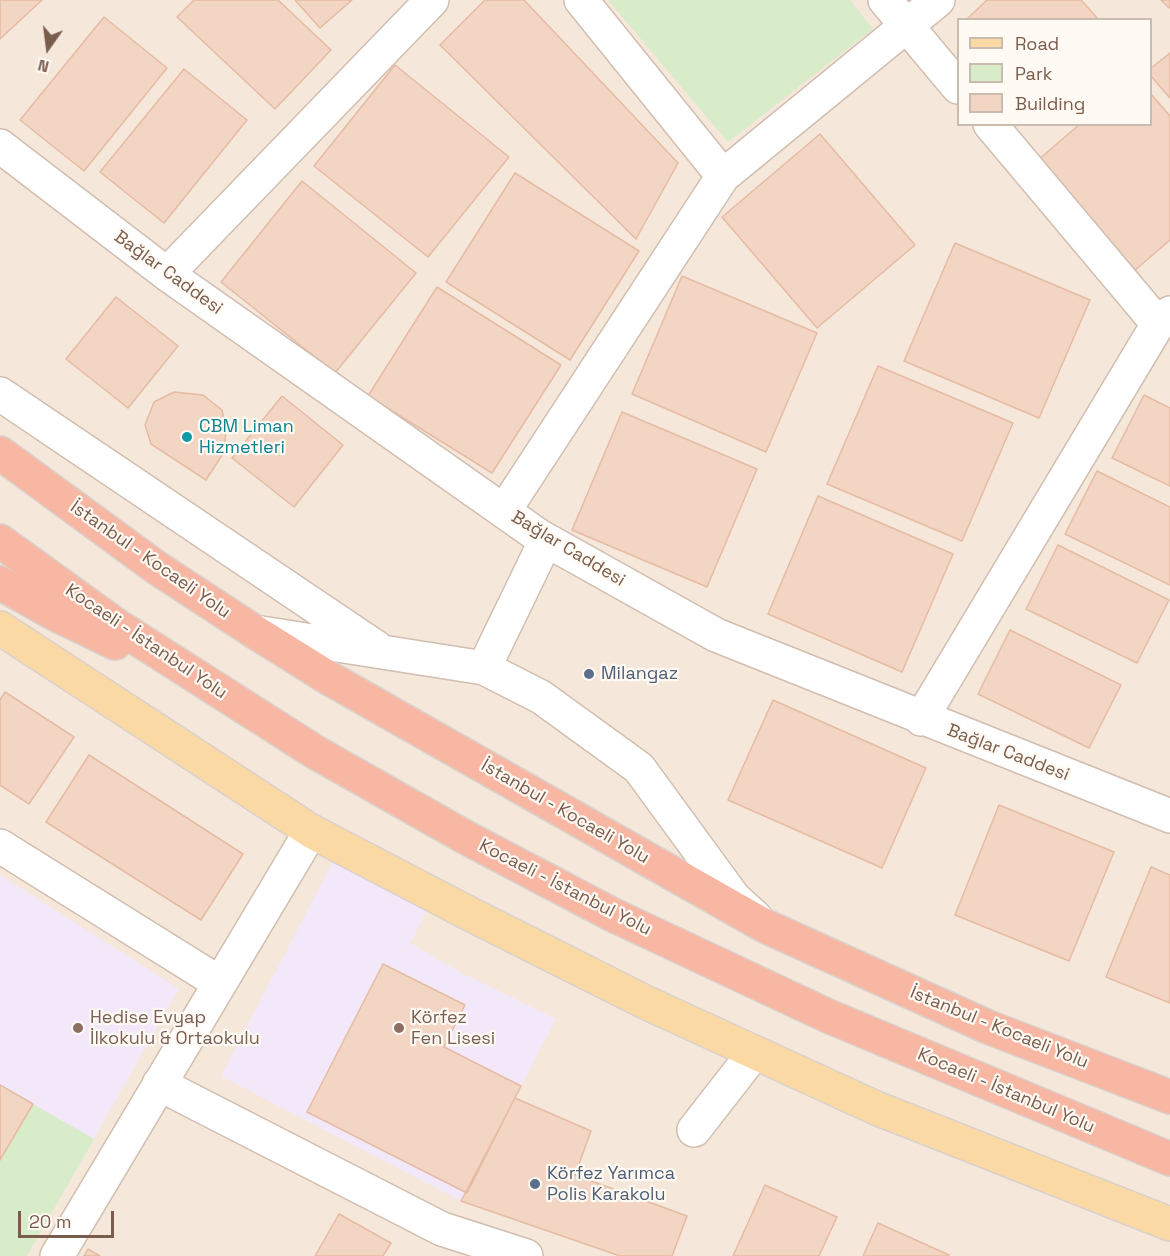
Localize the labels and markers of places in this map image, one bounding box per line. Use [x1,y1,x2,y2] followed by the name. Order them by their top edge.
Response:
[199,416,294,458] place label: CBM Liman Hizmetleri
[180,430,194,444] marker: CBM Liman Hizmetleri
[601,663,678,685] place label: Milangaz
[582,667,596,681] marker: Milangaz
[90,1007,260,1050] place label: Hedise Evyap İlkokulu & Ortaokulu
[411,1007,495,1050] place label: Körfez Fen Lisesi
[71,1021,85,1035] marker: Hedise Evyap İlkokulu & Ortaokulu
[392,1021,406,1035] marker: Körfez Fen Lisesi
[547,1163,675,1206] place label: Körfez Yarımca Polis Karakolu
[528,1177,542,1191] marker: Körfez Yarımca Polis Karakolu

